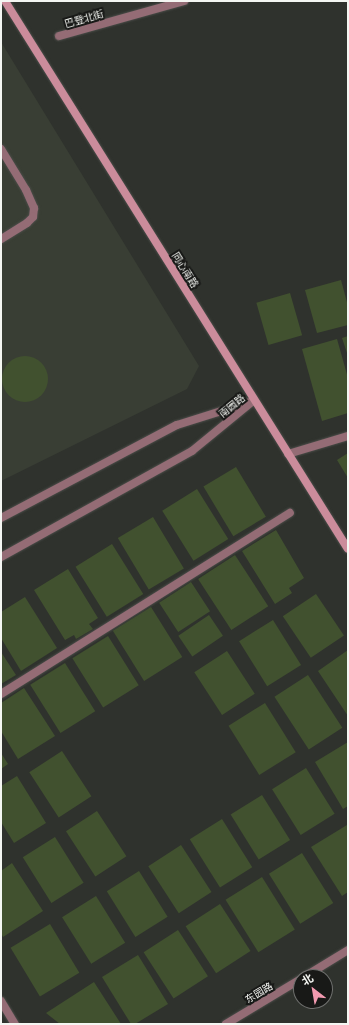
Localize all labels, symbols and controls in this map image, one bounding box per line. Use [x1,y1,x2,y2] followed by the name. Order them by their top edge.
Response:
[63,8,105,30] street label: 巴登北街
[169,250,201,290] street label: 同心南路
[217,392,247,420] street label: 南园路
[293,969,333,1009] north arrow
[300,972,315,988] text: 北
[243,980,275,1006] street label: 东园路

